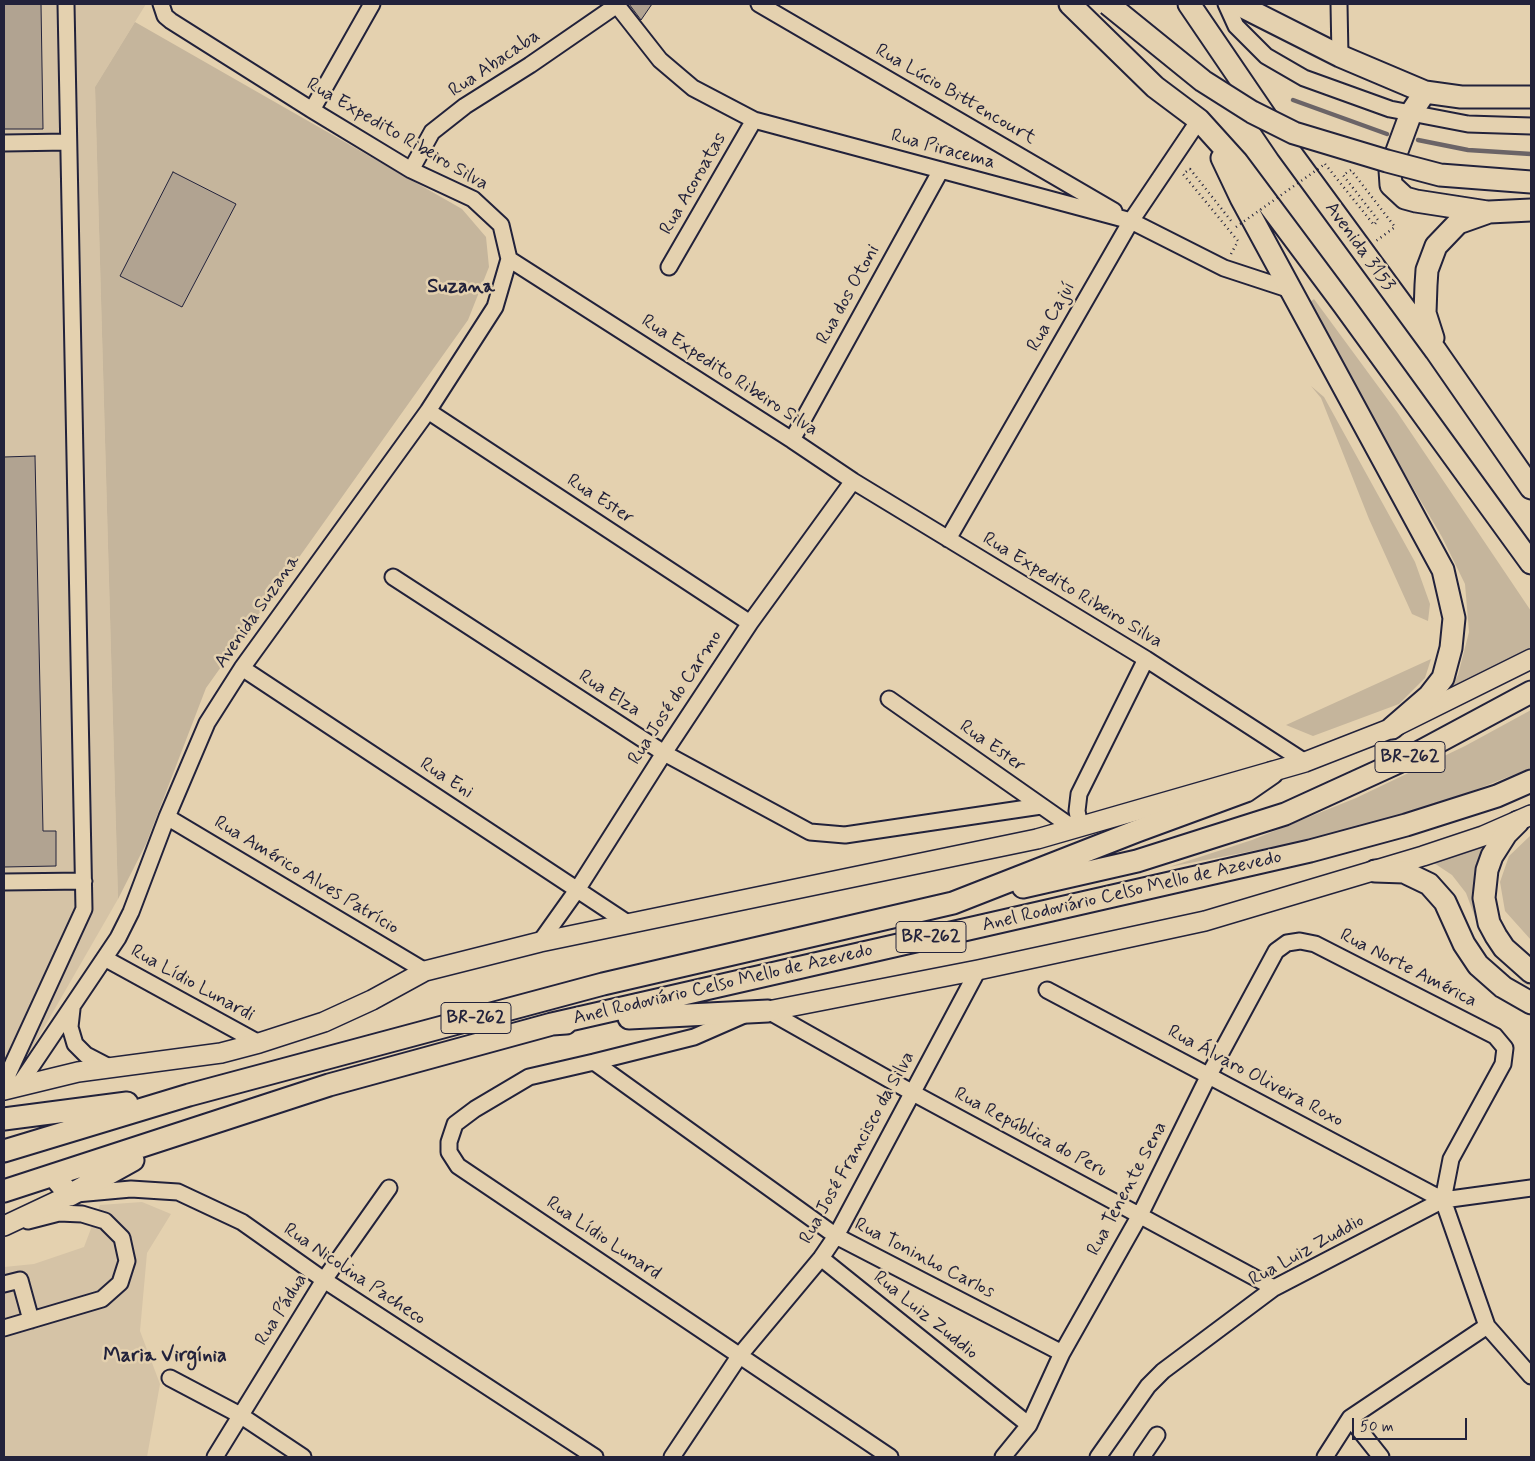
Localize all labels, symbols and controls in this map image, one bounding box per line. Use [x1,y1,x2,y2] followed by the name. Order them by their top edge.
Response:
[445,25,545,103] street label: Rua Abacaba
[871,40,1039,150] street label: Rua Lúcio Bittencourt
[302,74,492,196] street label: Rua Expedito Ribeiro Silva
[888,125,998,175] street label: Rua Piracema
[656,129,732,239] street label: Rua Acoroatas
[1319,198,1399,296] street label: Avenida 3153
[812,241,886,349] street label: Rua dos Otoni
[427,276,495,300] district label: Suzana
[1023,278,1081,356] street label: Rua Cajuí
[636,310,822,442] street label: Rua Expedito Ribeiro Silva
[562,470,638,530] street label: Rua Ester
[978,528,1166,654] street label: Rua Expedito Ribeiro Silva
[210,551,306,673] street label: Avenida Suzana
[624,626,728,770] street label: Rua José do Carmo
[574,666,644,722] street label: Rua Elza
[954,716,1030,778] street label: Rua Ester
[1375,742,1445,772] road number: BR-262
[415,753,477,805] street label: Rua Eni
[209,812,403,940] street label: Rua Américo Alves Patrício
[980,846,1284,938] street label: Anel Rodoviário Celso Mello de Azevedo
[896,922,966,952] road number: BR-262
[1336,925,1480,1013] street label: Rua Norte América
[571,939,875,1031] street label: Anel Rodoviário Celso Mello de Azevedo
[126,941,258,1027] street label: Rua Lídio Lunardi
[441,1002,511,1034] road number: BR-262
[1163,1021,1347,1133] street label: Rua Álvaro Oliveira Roxo
[796,1048,920,1248] street label: Rua José Francisco da Silva
[950,1083,1110,1183] street label: Rua República do Peru
[1083,1118,1173,1260] street label: Rua Tenente Sena
[541,1192,665,1286] street label: Rua Lídio Lunard
[1245,1210,1369,1292] street label: Rua Luiz Zuddio
[850,1214,998,1304] street label: Rua Toninho Carlos
[279,1219,429,1331] street label: Rua Nicolina Pacheco
[868,1267,982,1365] street label: Rua Luiz Zuddio
[251,1270,313,1350] street label: Rua Pádua
[103,1345,227,1369] district label: Maria Virgínia
[1355,1408,1470,1440] scale bar
[1360,1417,1394,1437] text: 50 m

